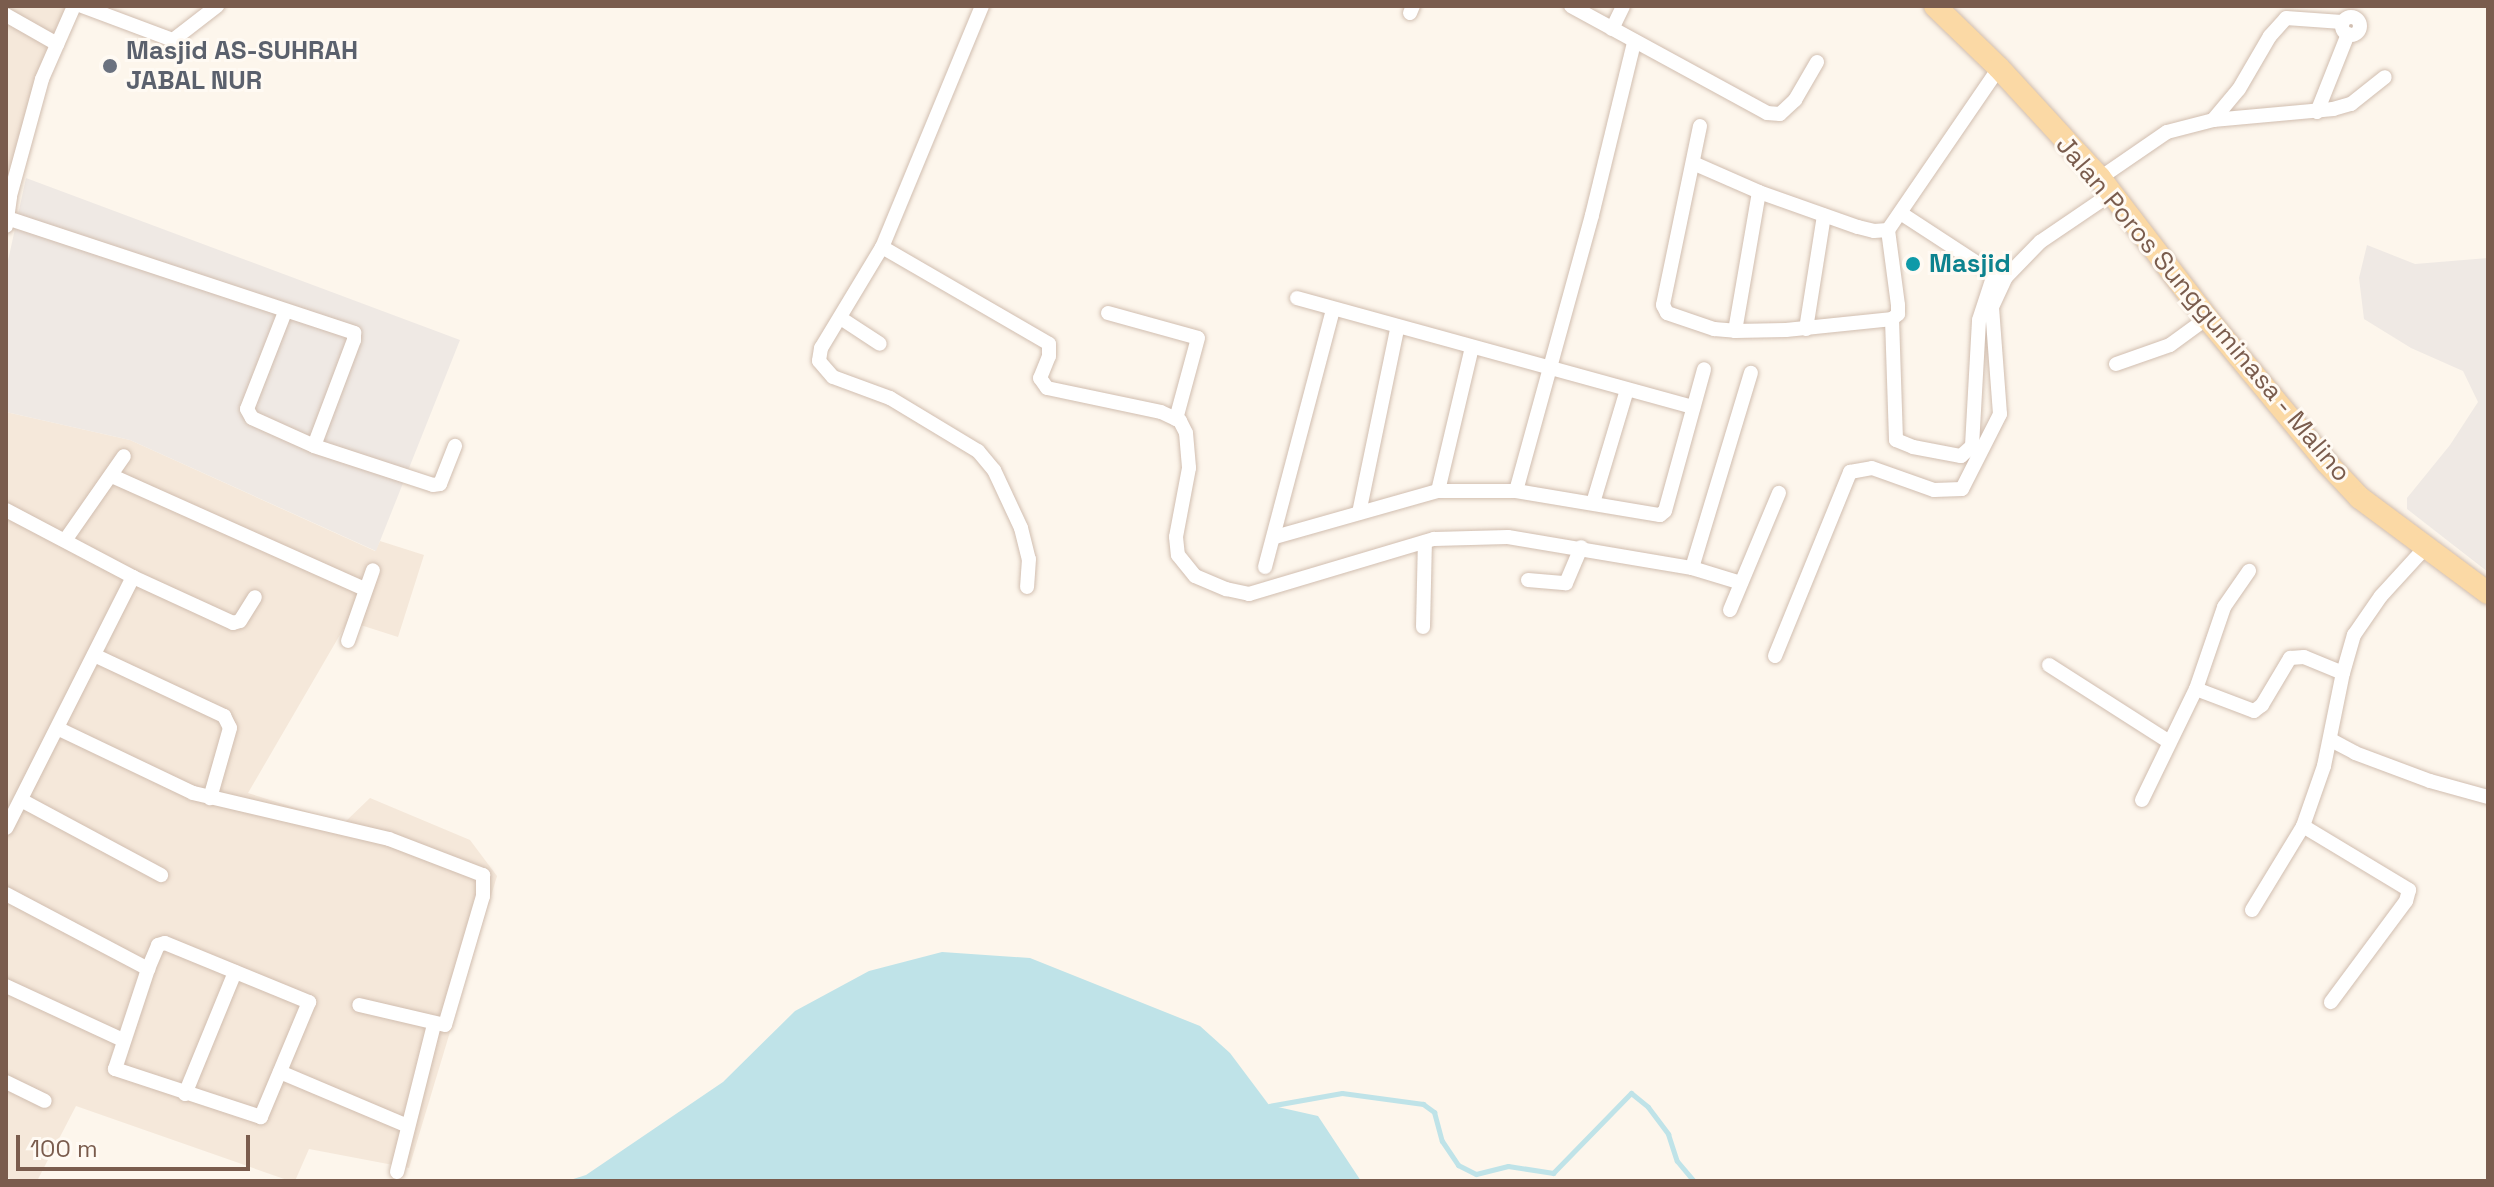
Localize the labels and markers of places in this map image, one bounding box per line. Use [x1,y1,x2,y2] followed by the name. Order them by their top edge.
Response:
[126,35,358,96] place label: Masjid AS-SUHRAH JABAL NUR
[101,57,119,75] marker: Masjid AS-SUHRAH JABAL NUR
[1929,248,2011,280] place label: Masjid
[1904,255,1922,273] marker: Masjid

